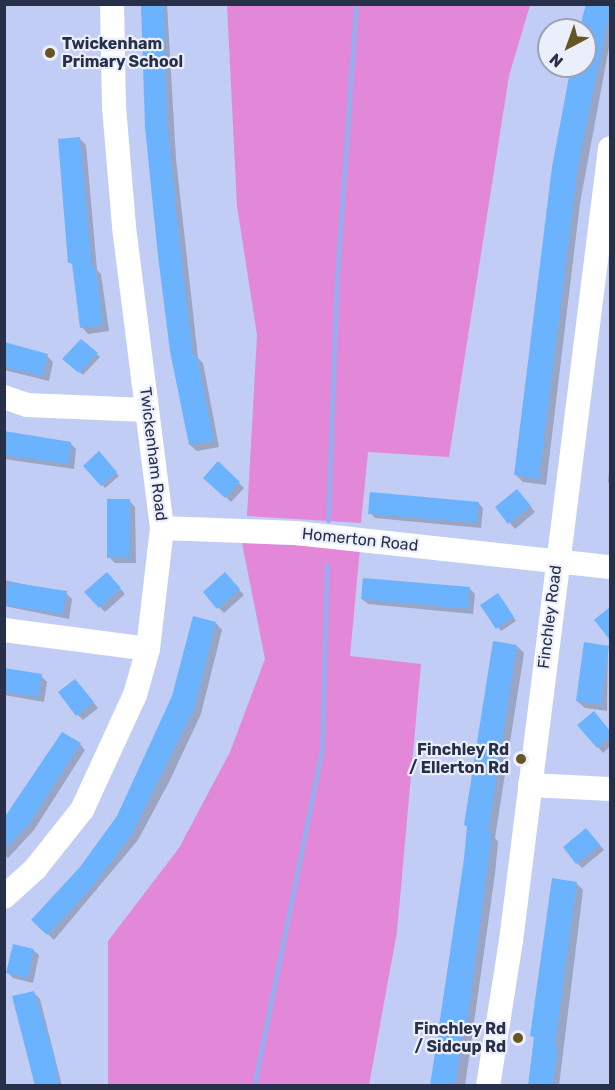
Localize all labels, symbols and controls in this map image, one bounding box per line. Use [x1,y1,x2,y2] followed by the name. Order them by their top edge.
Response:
[537,18,597,78] north arrow
[62,34,184,72] place label: Twickenham Primary School
[43,46,57,60] marker: Twickenham Primary School
[546,50,567,71] text: N
[135,386,171,522] street label: Twickenham Road
[301,524,419,556] street label: Homerton Road
[534,564,566,670] street label: Finchley Road
[409,740,509,778] place label: Finchley Rd / Ellerton Rd
[514,752,528,766] marker: Finchley Rd / Ellerton Rd
[414,1019,506,1057] place label: Finchley Rd / Sidcup Rd
[511,1031,525,1045] marker: Finchley Rd / Sidcup Rd

